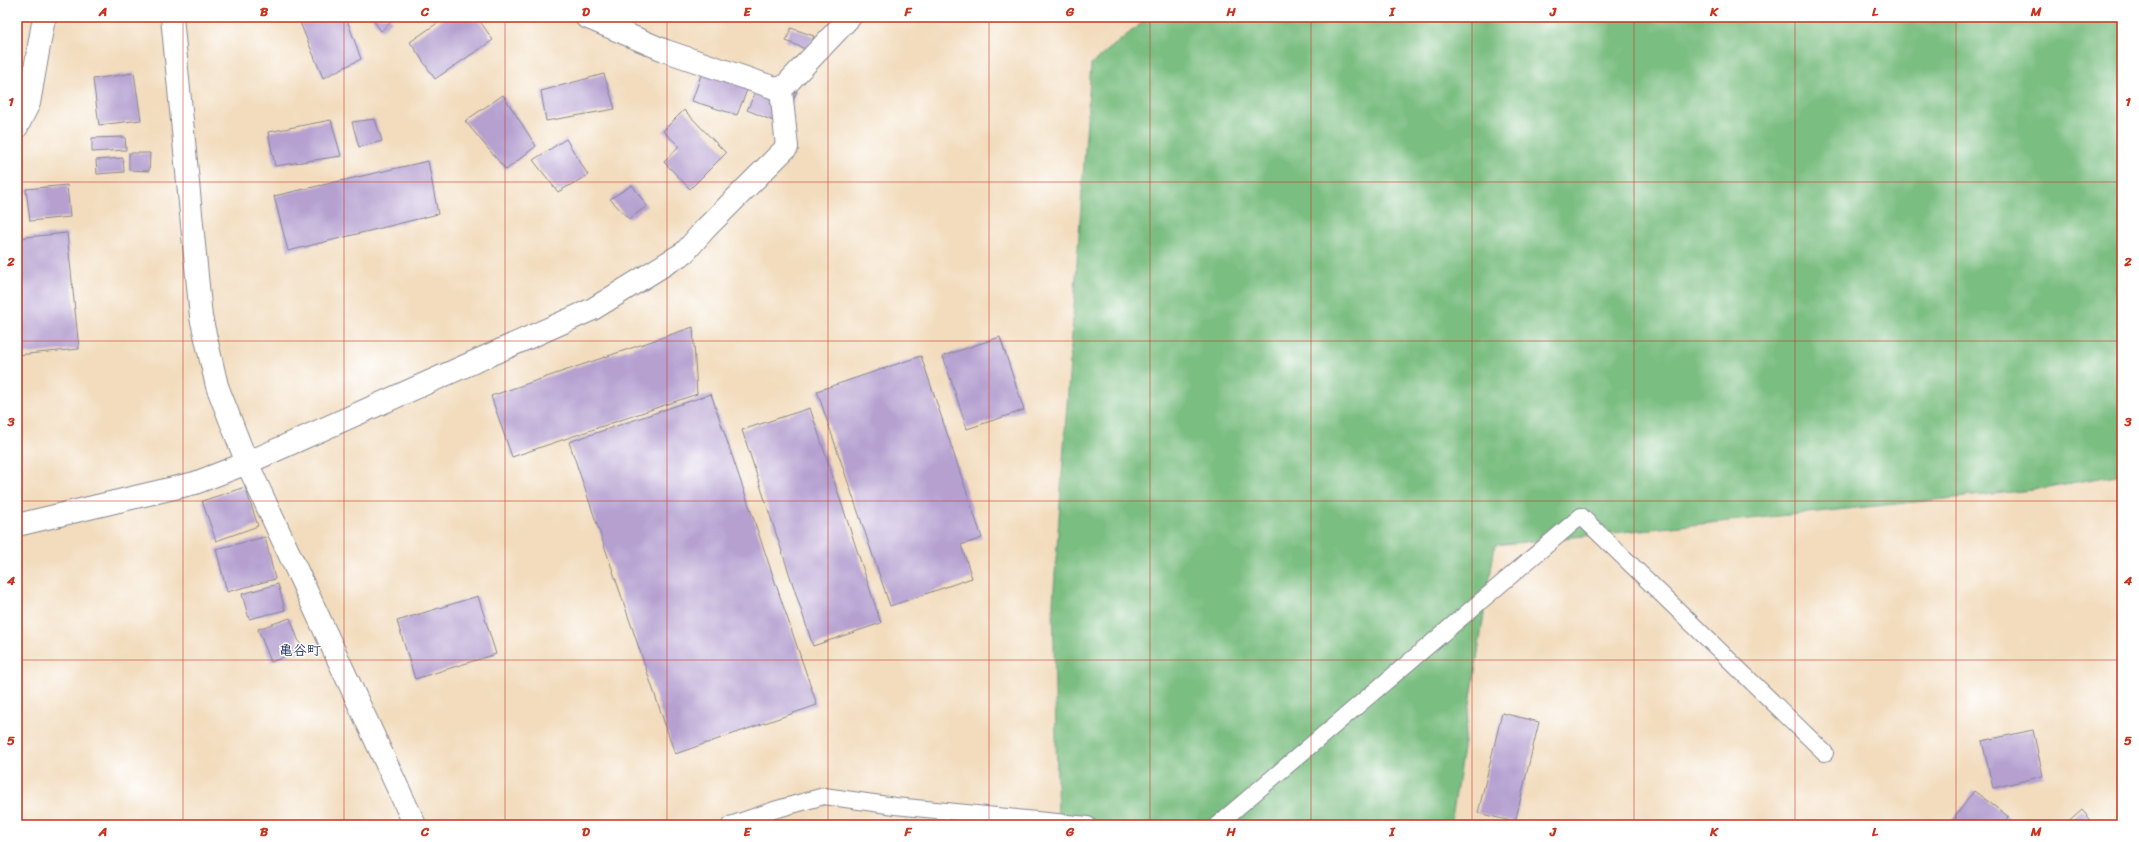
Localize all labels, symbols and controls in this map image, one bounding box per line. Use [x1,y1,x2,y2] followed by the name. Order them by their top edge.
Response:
[98,0,107,23] text: A
[260,0,269,23] text: B
[420,0,430,23] text: C
[582,0,590,23] text: D
[743,0,752,23] text: E
[903,0,912,23] text: F
[1065,0,1075,23] text: G
[1225,0,1236,23] text: H
[1388,0,1396,23] text: I
[1549,0,1557,23] text: J
[1709,0,1719,23] text: K
[1872,0,1879,23] text: L
[2030,0,2042,23] text: M
[8,90,14,113] text: 1
[2125,90,2131,113] text: 1
[6,250,15,273] text: 2
[2123,250,2132,273] text: 2
[6,410,15,433] text: 3
[2123,410,2132,433] text: 3
[6,569,16,592] text: 4
[2123,569,2133,592] text: 4
[279,638,321,663] district label: 亀谷町
[7,729,15,752] text: 5
[2124,729,2132,752] text: 5
[98,820,107,842] text: A
[260,820,269,842] text: B
[420,820,430,842] text: C
[582,820,590,842] text: D
[743,820,752,842] text: E
[903,820,912,842] text: F
[1065,820,1075,842] text: G
[1225,820,1236,842] text: H
[1388,820,1396,842] text: I
[1549,820,1557,842] text: J
[1709,820,1719,842] text: K
[1872,820,1879,842] text: L
[2030,820,2042,842] text: M

